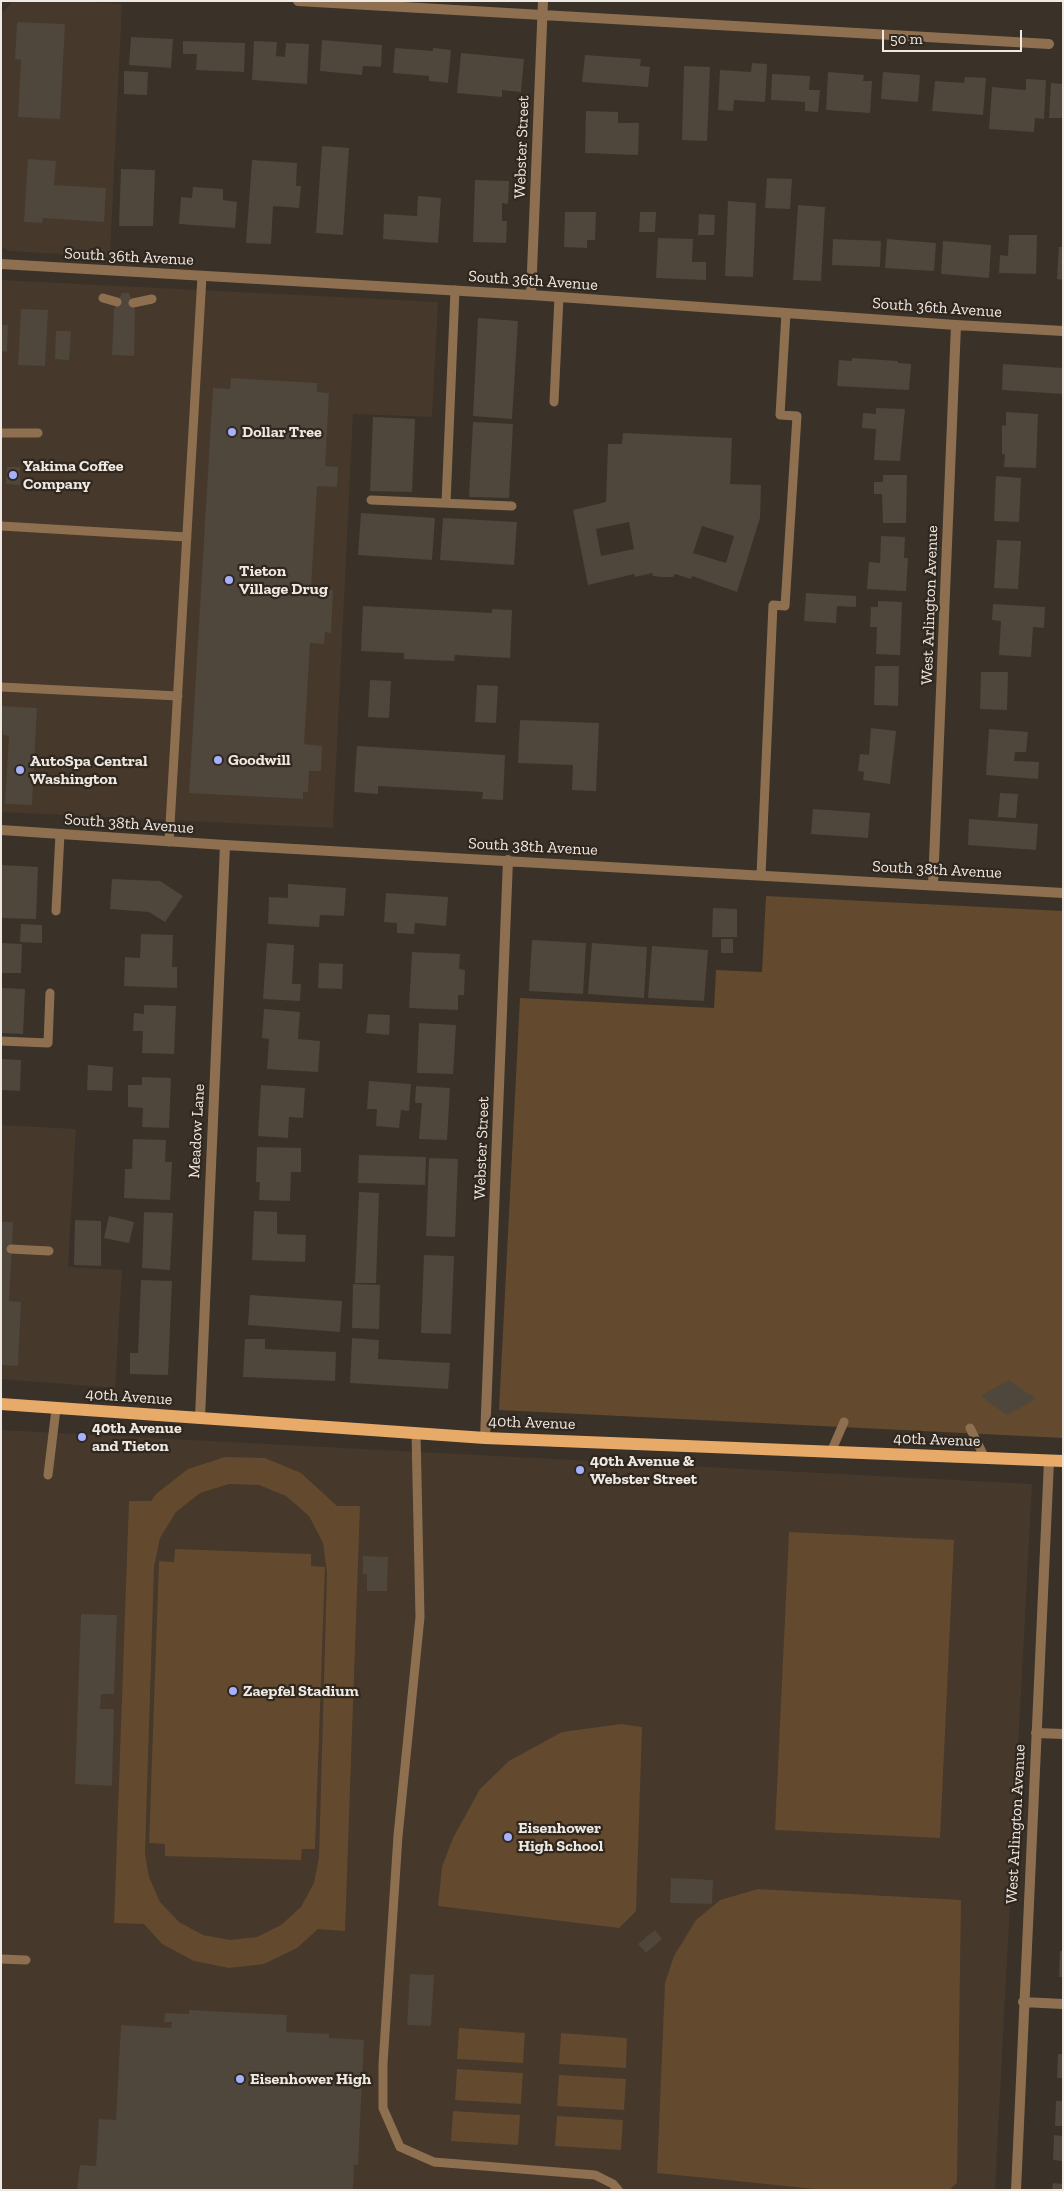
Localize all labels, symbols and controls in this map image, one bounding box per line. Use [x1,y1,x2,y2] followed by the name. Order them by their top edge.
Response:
[884,20,1024,52] scale bar
[890,30,923,48] text: 50 m
[511,95,533,199] street label: Webster Street
[64,244,194,270] street label: South 36th Avenue
[468,267,598,295] street label: South 36th Avenue
[872,294,1002,322] street label: South 36th Avenue
[242,422,322,442] place label: Dollar Tree
[226,426,238,438] marker: Dollar Tree
[23,456,123,494] place label: Yakima Coffee Company
[7,469,19,481] marker: Yakima Coffee Company
[918,525,942,685] street label: West Arlington Avenue
[239,561,328,599] place label: Tieton Village Drug
[223,574,235,586] marker: Tieton Village Drug
[228,750,291,770] place label: Goodwill
[30,751,147,789] place label: AutoSpa Central Washington
[212,754,224,766] marker: Goodwill
[14,764,26,776] marker: AutoSpa Central Washington
[64,810,194,838] street label: South 38th Avenue
[468,834,598,860] street label: South 38th Avenue
[872,857,1002,883] street label: South 38th Avenue
[185,1083,209,1179] street label: Meadow Lane
[471,1096,493,1200] street label: Webster Street
[85,1384,173,1410] street label: 40th Avenue
[488,1412,576,1434] street label: 40th Avenue
[92,1418,182,1456] place label: 40th Avenue and Tieton
[893,1429,981,1451] street label: 40th Avenue
[76,1431,88,1443] marker: 40th Avenue and Tieton
[590,1451,697,1489] place label: 40th Avenue & Webster Street
[574,1464,586,1476] marker: 40th Avenue & Webster Street
[243,1681,359,1701] place label: Zaepfel Stadium
[227,1685,239,1697] marker: Zaepfel Stadium
[1002,1744,1030,1904] street label: West Arlington Avenue
[518,1818,603,1856] place label: Eisenhower High School
[502,1831,514,1843] marker: Eisenhower High School
[250,2069,371,2089] place label: Eisenhower High
[234,2073,246,2085] marker: Eisenhower High

